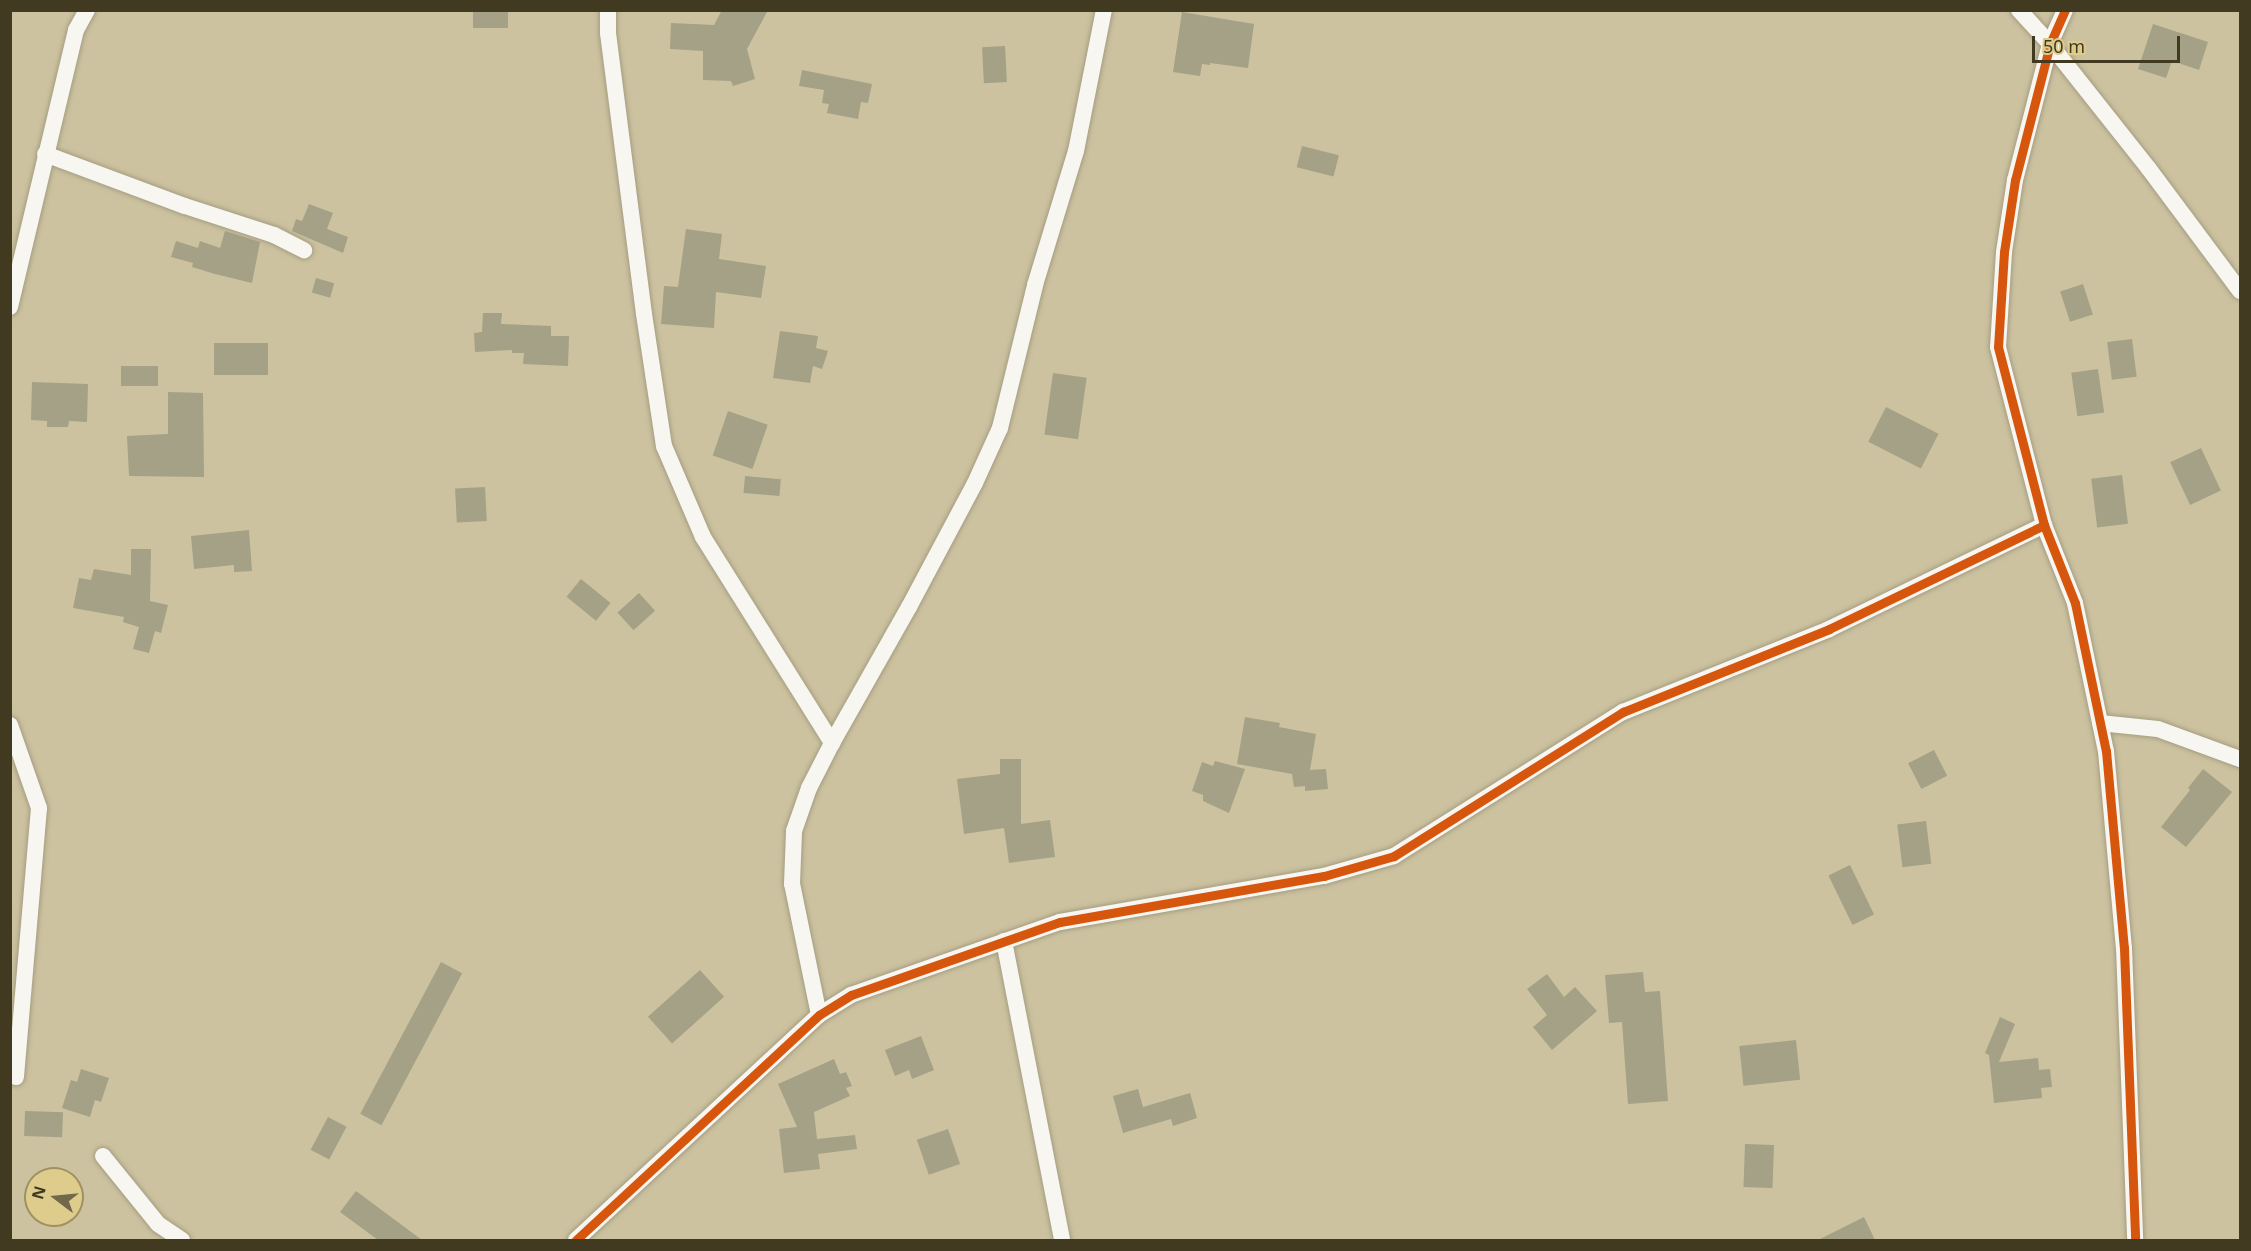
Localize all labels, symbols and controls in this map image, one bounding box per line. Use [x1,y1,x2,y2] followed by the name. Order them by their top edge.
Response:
[2035,24,2184,62] scale bar
[2043,34,2085,58] text: 50 m
[24,1167,84,1227] north arrow
[26,1183,51,1202] text: N

